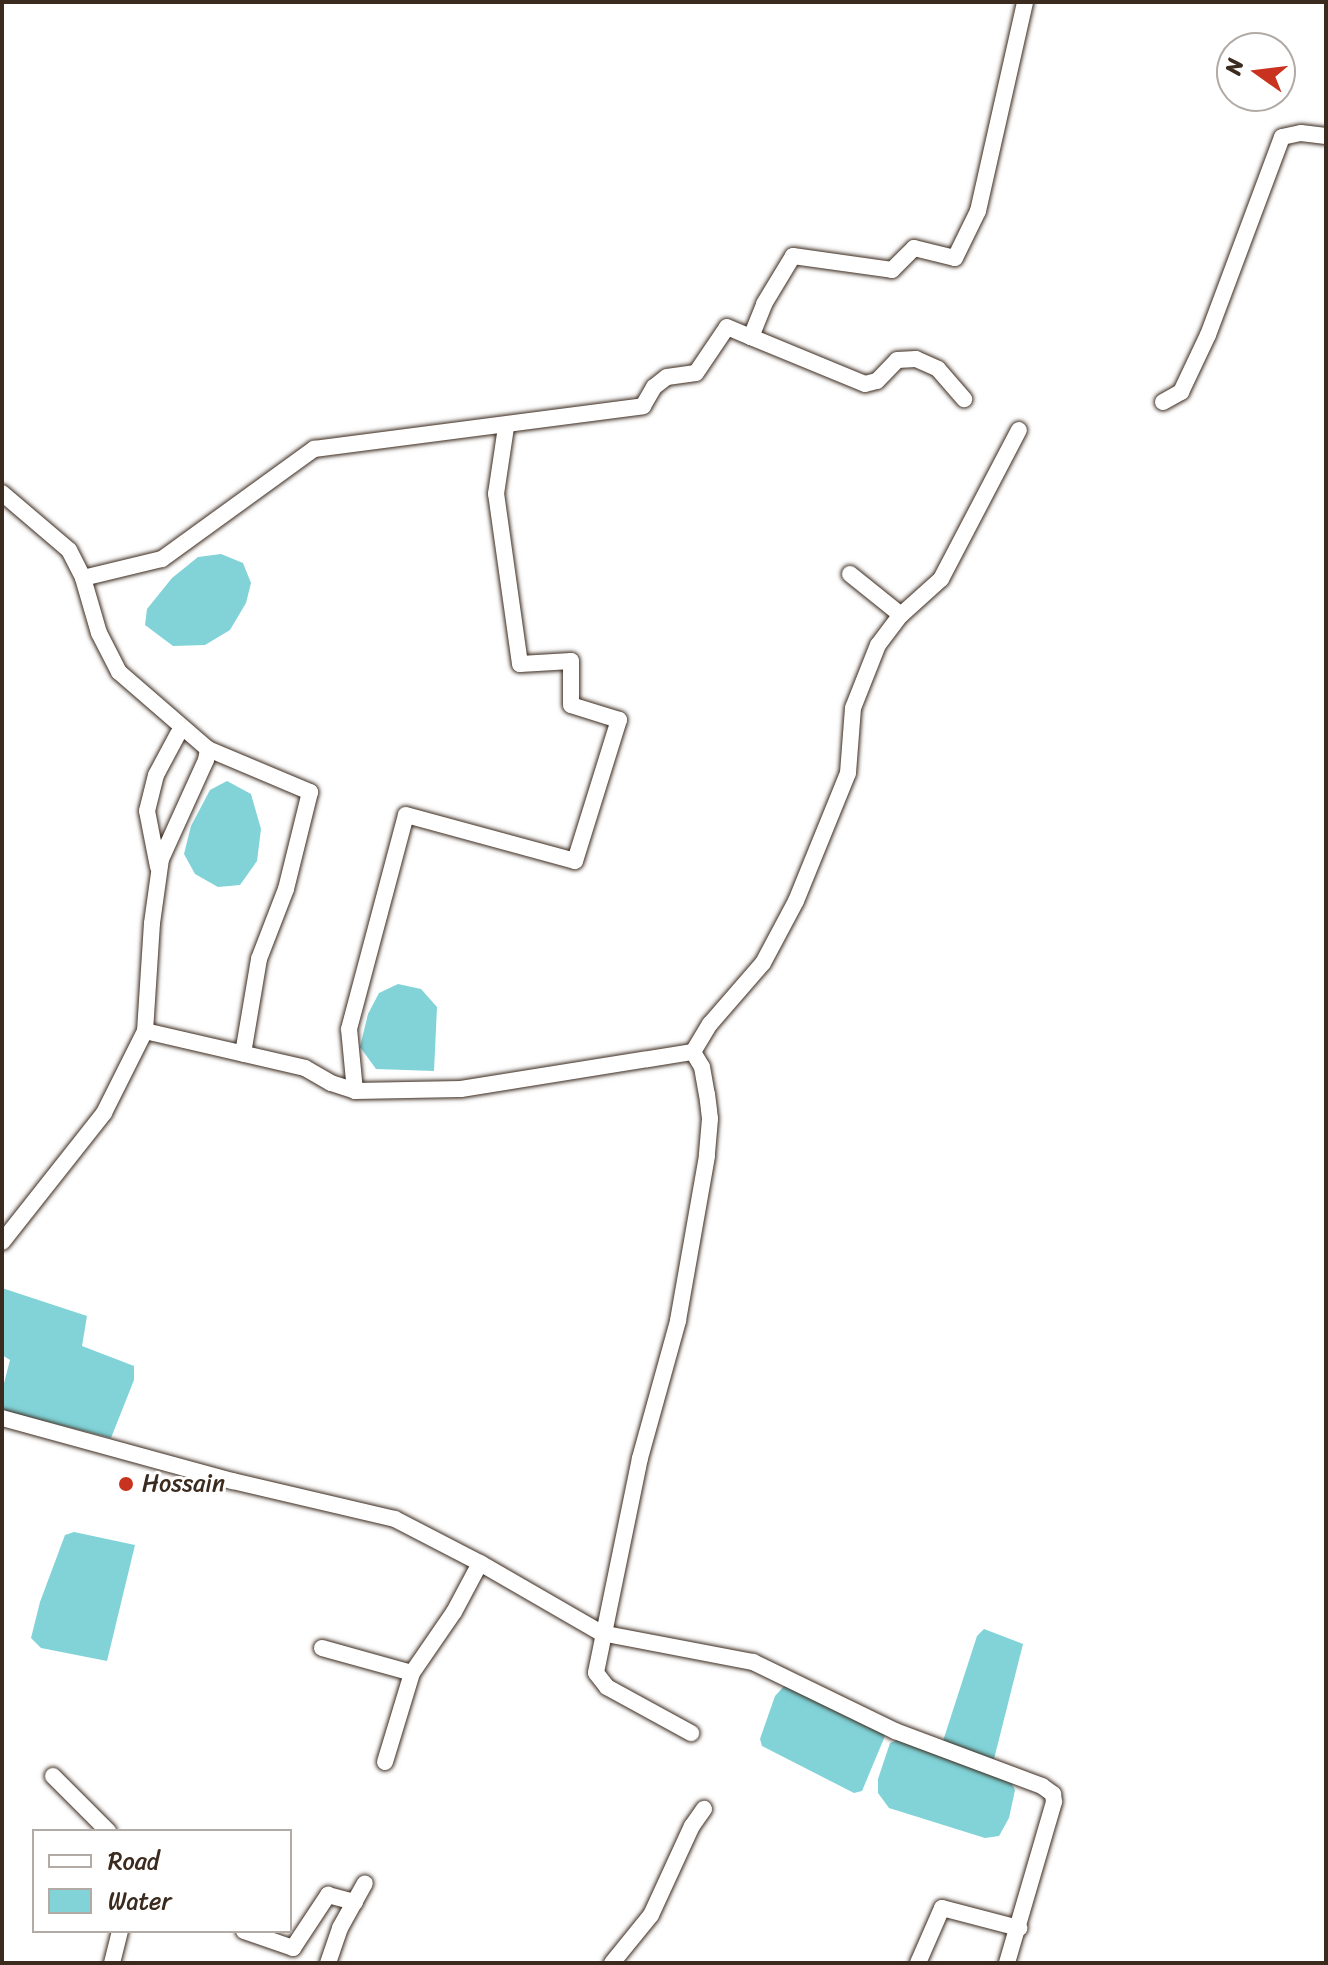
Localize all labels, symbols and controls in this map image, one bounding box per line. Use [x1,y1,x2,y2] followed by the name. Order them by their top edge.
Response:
[1216,32,1296,112] north arrow
[1213,54,1255,79] text: N
[142,1470,225,1498] place label: Hossain
[117,1475,135,1493] marker: Hossain
[32,1829,292,1933] legend
[108,1840,159,1882] text: Road
[108,1880,171,1922] text: Water

